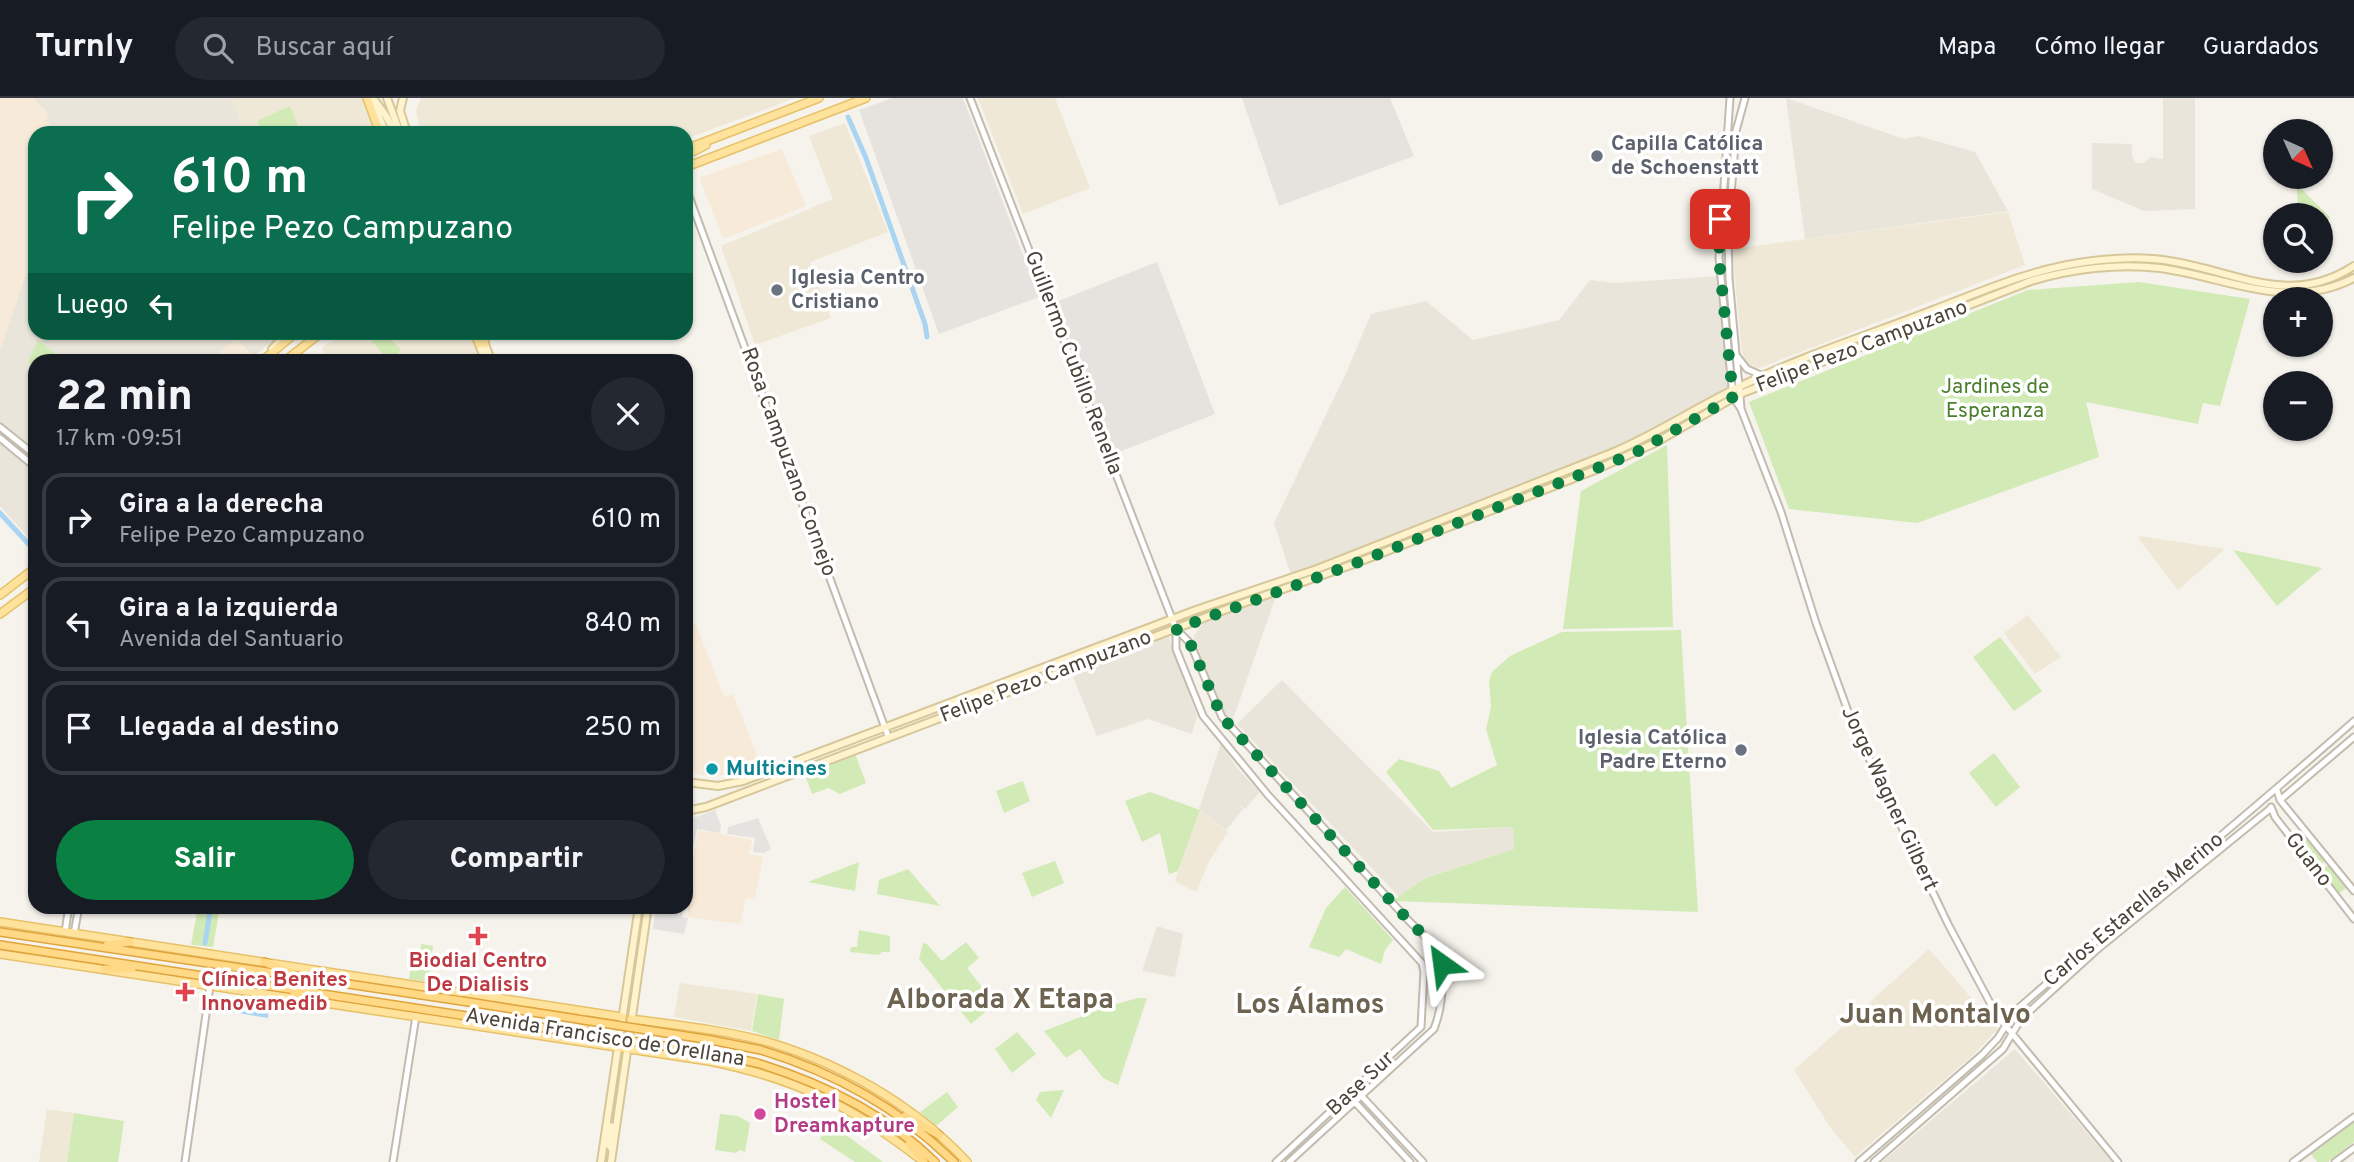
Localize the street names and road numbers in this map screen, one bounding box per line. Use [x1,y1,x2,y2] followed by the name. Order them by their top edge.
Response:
[1018,247,1128,479] street label: Guillermo Cubillo Renella
[1752,294,1972,400] street label: Felipe Pezo Campuzano
[734,344,842,580] street label: Rosa Campuzano Cornejo
[936,624,1156,730] street label: Felipe Pezo Campuzano
[1834,702,1944,896] street label: Jorge Wagner Gilbert
[2038,827,2230,993] street label: Carlos Estarellas Merino
[2278,827,2338,893] street label: Guano
[464,1003,746,1073] street label: Avenida Francisco de Orellana
[1321,1046,1401,1122] street label: Base Sur

